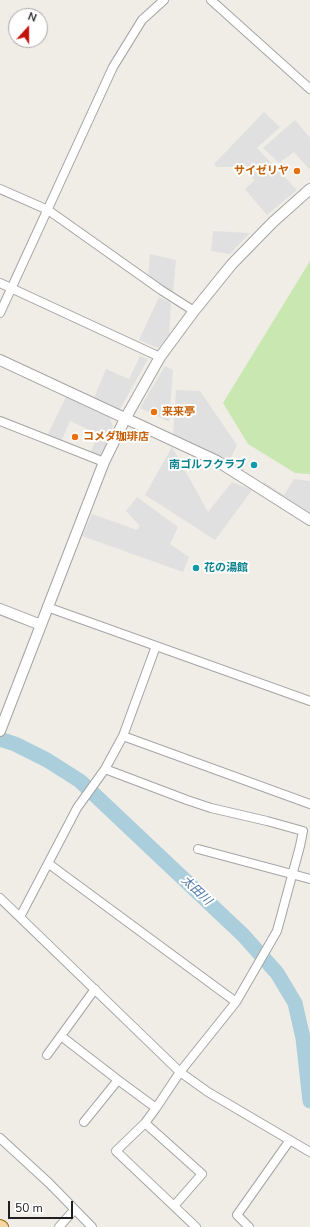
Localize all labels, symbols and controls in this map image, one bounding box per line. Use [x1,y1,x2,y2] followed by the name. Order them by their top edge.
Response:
[8,8,48,48] north arrow
[26,9,39,26] text: N
[234,164,289,178] place label: サイゼリヤ
[292,166,302,176] marker: サイゼリヤ
[162,405,195,419] place label: 来来亭
[149,407,159,417] marker: 来来亭
[83,430,149,444] place label: コメダ珈琲店
[70,432,80,442] marker: コメダ珈琲店
[169,458,246,472] place label: 南ゴルフクラブ
[249,460,259,470] marker: 南ゴルフクラブ
[204,561,248,575] place label: 花の湯館
[191,563,201,573] marker: 花の湯館
[178,873,214,909] water label: 太田川
[10,1193,75,1219] scale bar
[15,1200,43,1216] text: 50 m

